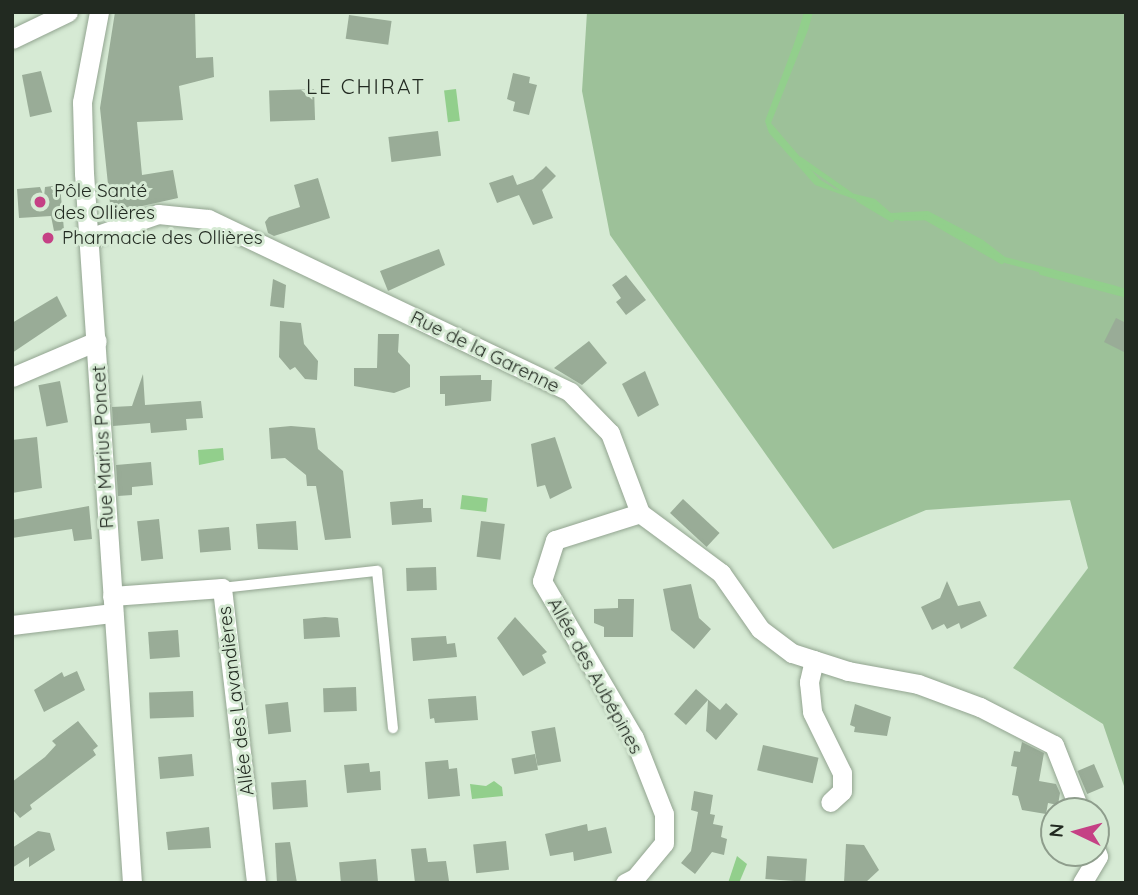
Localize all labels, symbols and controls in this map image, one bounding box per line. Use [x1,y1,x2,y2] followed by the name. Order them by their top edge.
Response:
[307,73,425,99] district label: LE CHIRAT
[54,180,155,224] place label: Pôle Santé des Ollières
[32,194,48,210] marker: Pôle Santé des Ollières
[62,227,263,249] place label: Pharmacie des Ollières
[40,230,56,246] marker: Pharmacie des Ollières
[407,306,563,398] street label: Rue de la Garenne
[87,365,119,529] street label: Rue Marius Poncet
[543,594,647,758] street label: Allée des Aubépines
[213,605,259,797] street label: Allée des Lavandières
[1040,797,1110,867] north arrow
[1044,822,1069,838] text: N

